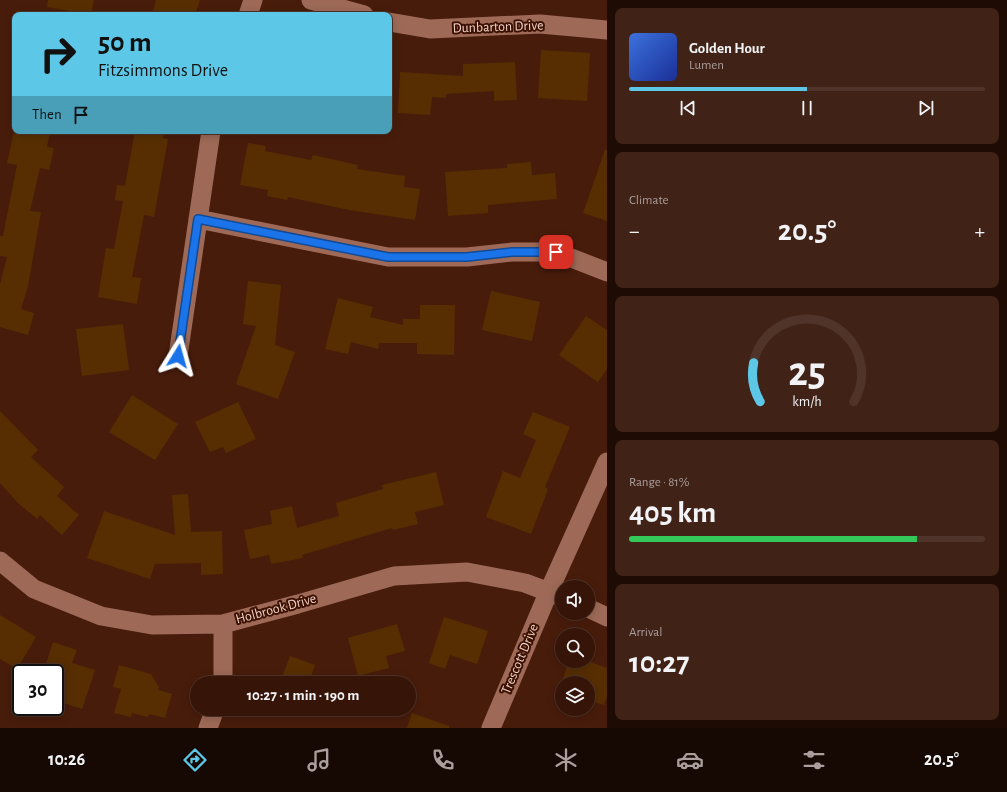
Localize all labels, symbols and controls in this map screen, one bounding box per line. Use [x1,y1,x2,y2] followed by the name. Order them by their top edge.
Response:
[452,18,544,36] street label: Dunbarton Drive
[32,28,84,80] icon: right
[98,29,152,57] text: 50 m
[689,41,765,56] text: Golden Hour
[689,59,724,72] text: Lumen
[98,62,228,80] text: Fitzsimmons Drive
[677,97,699,119] icon: previous
[796,97,818,119] icon: pause
[915,97,937,119] icon: next
[70,104,92,126] icon: arrive
[32,107,62,122] text: Then
[629,194,668,207] text: Climate
[778,216,836,246] text: 20.5°
[629,220,640,242] text: −
[974,220,985,242] text: +
[539,235,573,269] pin
[545,241,567,263] icon: arrive
[157,335,199,377] position arrow
[788,352,826,393] text: 25
[792,395,822,409] text: km/h
[629,476,689,489] text: Range · 81%
[629,498,716,528] text: 405 km
[555,580,595,716] map controls
[555,580,595,620] button: sound
[234,592,318,626] street label: Holbrook Drive
[499,622,541,696] street label: Trescott Drive
[629,626,662,639] text: Arrival
[555,628,595,668] button: search
[629,648,689,678] text: 10:27
[12,664,64,716] speed limit sign: 30
[555,676,595,716] button: layers
[247,688,359,703] text: 10:27 · 1 min · 190 m
[181,746,209,774] icon: directions
[305,746,333,774] icon: music
[429,746,457,774] icon: phone
[552,746,580,774] icon: climate
[676,746,704,774] icon: car
[800,746,828,774] icon: filters
[48,751,85,769] text: 10:26
[924,751,959,769] text: 20.5°

